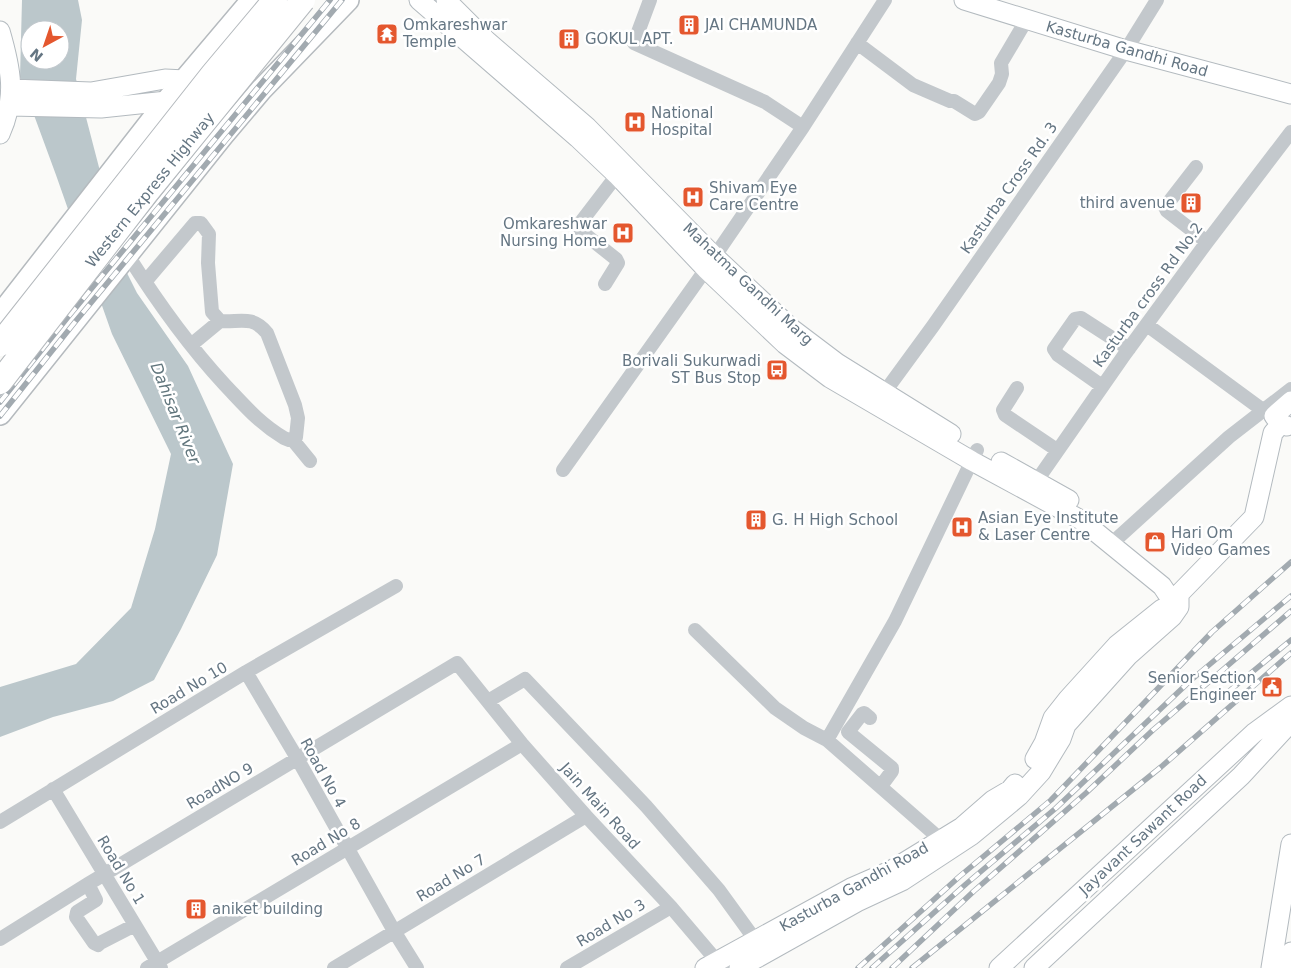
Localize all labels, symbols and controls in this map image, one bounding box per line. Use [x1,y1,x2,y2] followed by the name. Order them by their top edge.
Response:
[677,13,701,37] building icon: JAI CHAMUNDA
[402,16,508,51] place label: Omkareshwar Temple
[704,16,818,34] place label: JAI CHAMUNDA
[1044,17,1210,81] street label: Kasturba Gandhi Road
[20,20,70,70] north arrow
[375,22,399,46] temple icon: Omkareshwar Temple
[557,27,581,51] building icon: GOKUL APT.
[585,30,673,48] place label: GOKUL APT.
[27,45,46,65] text: N
[651,104,714,139] place label: National Hospital
[82,109,218,271] street label: Western Express Highway
[623,110,647,134] hospital icon: National Hospital
[957,119,1061,257] street label: Kasturba Cross Rd. 3
[709,179,799,214] place label: Shivam Eye Care Centre
[681,185,705,209] hospital icon: Shivam Eye Care Centre
[1179,191,1203,215] building icon: third avenue
[1080,194,1175,212] place label: third avenue
[500,215,608,250] place label: Omkareshwar Nursing Home
[679,219,817,349] street label: Mahatma Gandhi Marg
[1089,219,1207,371] street label: Kasturba cross Rd No.2
[611,221,635,245] hospital icon: Omkareshwar Nursing Home
[622,352,761,387] place label: Borivali Sukurwadi ST Bus Stop
[765,358,789,382] bus stop icon: Borivali Sukurwadi ST Bus Stop
[147,360,205,468] water label: Dahisar River
[744,508,768,532] building icon: G. H High School
[978,509,1118,544] place label: Asian Eye Institute & Laser Centre
[772,511,898,529] place label: G. H High School
[950,515,974,539] hospital icon: Asian Eye Institute & Laser Centre
[1171,524,1270,559] place label: Hari Om Video Games
[1143,530,1167,554] shop icon: Hari Om Video Games
[147,658,231,718] street label: Road No 10
[1148,669,1257,704] place label: Senior Section Engineer
[1260,675,1284,699] public building icon: Senior Section Engineer
[296,735,350,811] street label: Road No 4
[556,758,644,853] street label: Jain Main Road
[183,759,257,813] street label: RoadNO 9
[1075,771,1211,900] street label: Jayavant Sawant Road
[288,814,364,870] street label: Road No 8
[93,832,149,908] street label: Road No 1
[776,839,932,935] street label: Kasturba Gandhi Road
[413,850,489,906] street label: Road No 7
[573,895,649,951] street label: Road No 3
[184,897,208,921] building icon: aniket building
[212,900,323,918] place label: aniket building

